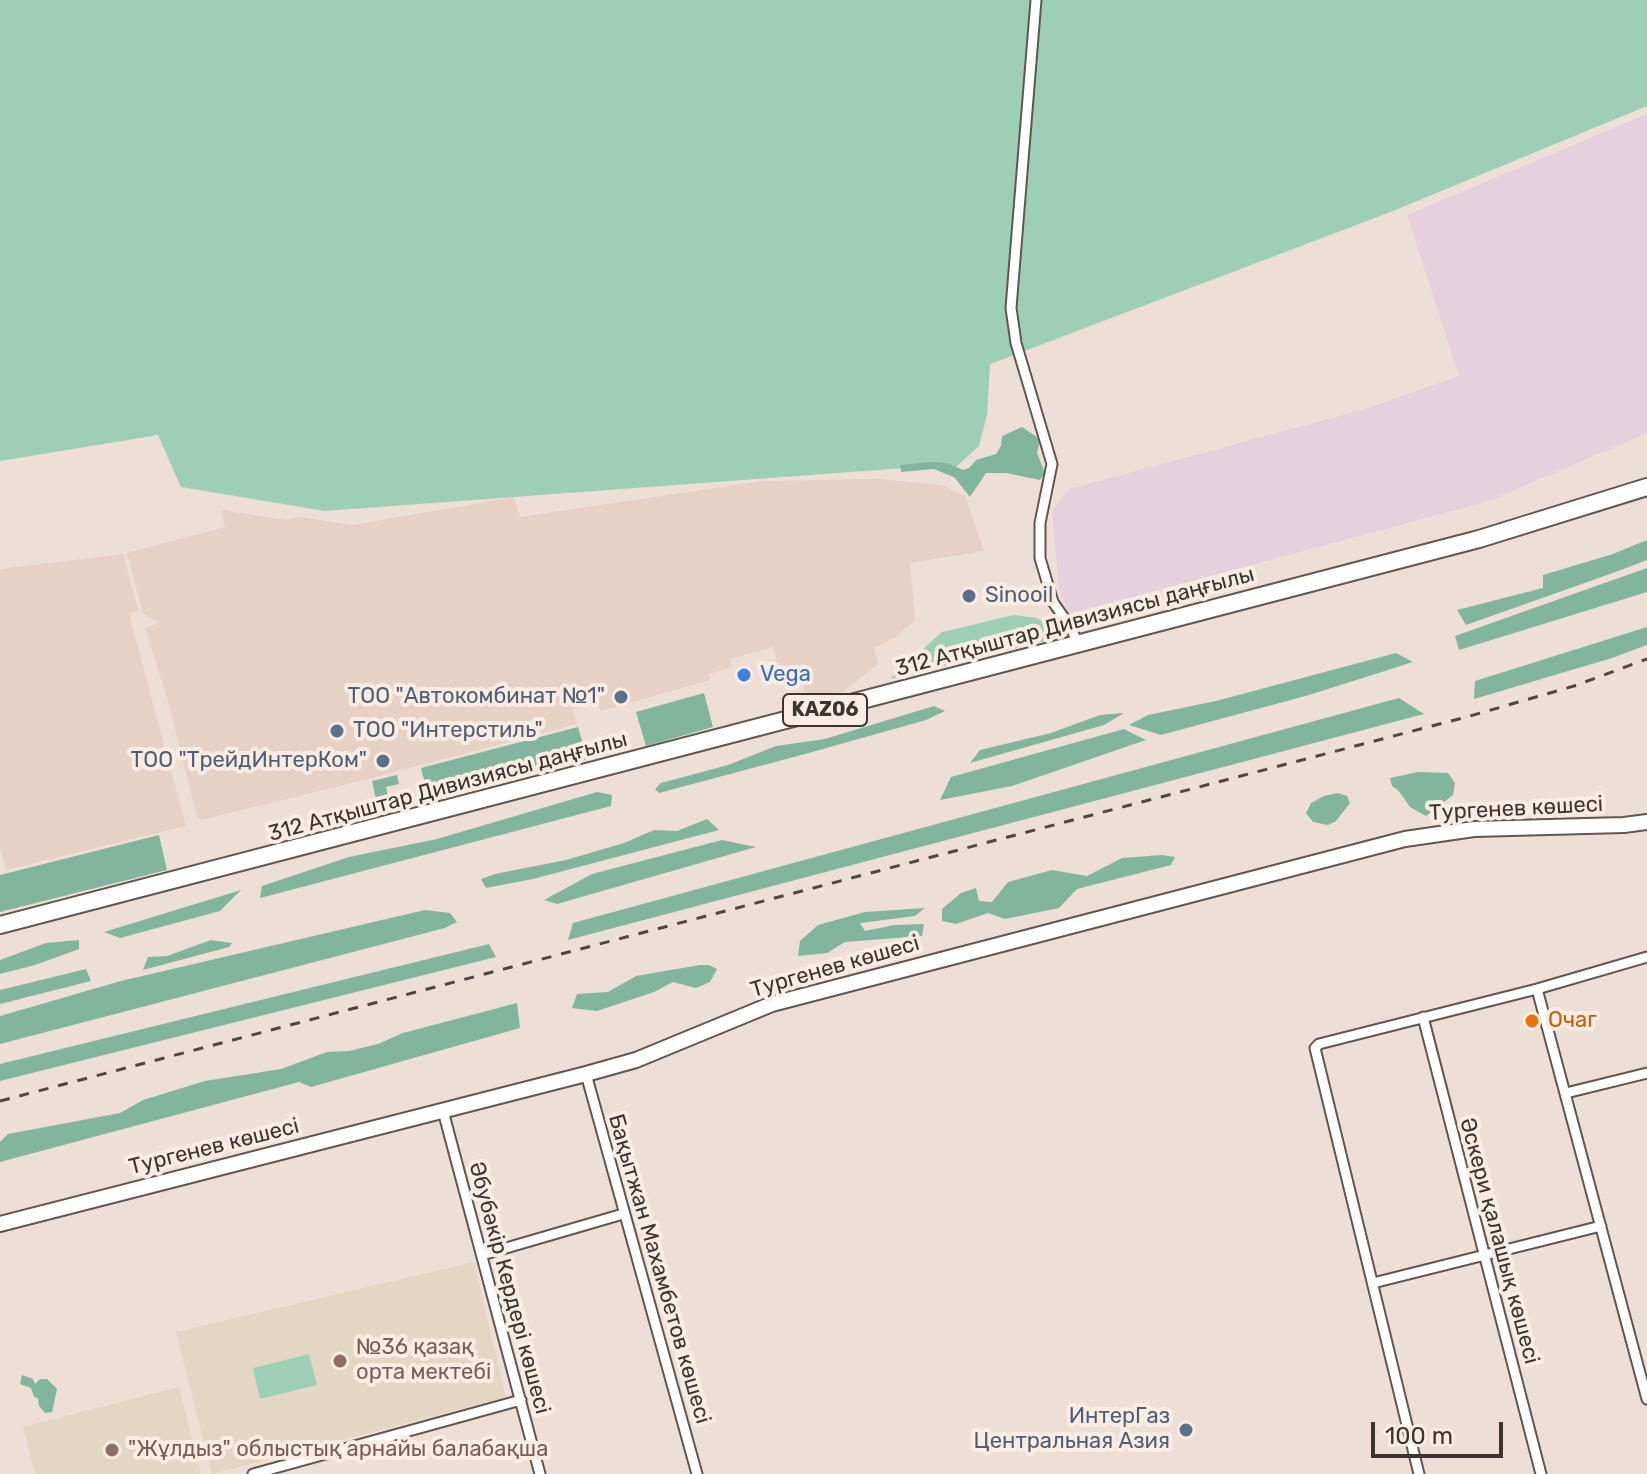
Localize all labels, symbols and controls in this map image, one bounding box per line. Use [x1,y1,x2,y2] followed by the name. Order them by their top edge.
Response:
[893,561,1257,683] street label: 312 Атқыштар Дивизиясы даңғылы
[985,583,1053,609] place label: Sinooil
[960,587,978,605] marker: Sinooil
[760,662,811,688] place label: Vega
[735,666,753,684] marker: Vega
[348,684,605,710] place label: ТОО "Автокомбинат №1"
[612,688,630,706] marker: ТОО "Автокомбинат №1"
[783,694,867,726] road number: KАZ06
[353,718,543,744] place label: ТОО "Интерстиль"
[328,722,346,740] marker: ТОО "Интерстиль"
[266,726,630,848] street label: 312 Атқыштар Дивизиясы даңғылы
[131,748,367,774] place label: ТОО "ТрейдИнтерКом"
[374,752,392,770] marker: ТОО "ТрейдИнтерКом"
[1428,791,1604,827] street label: Тургенев көшесі
[748,930,922,1004] street label: Тургенев көшесі
[1548,1008,1597,1034] place label: Очаг
[1523,1012,1541,1030] marker: Очаг
[602,1111,716,1427] street label: Бақытжан Махамбетов көшесі
[126,1113,302,1181] street label: Тургенев көшесі
[1453,1115,1545,1367] street label: Әскери қалашық көшесі
[463,1159,555,1417] street label: Әбубәкір Кердері көшесі
[356,1335,491,1386] place label: №36 қазақ орта мектебі
[331,1352,349,1370] marker: №36 қазақ орта мектебі
[974,1404,1170,1456] place label: ИнтерГаз Центральная Азия
[1375,1406,1507,1456] scale bar
[1177,1421,1195,1439] marker: ИнтерГаз Центральная Азия
[1385,1422,1453,1450] text: 100 m
[128,1437,548,1463] place label: "Жұлдыз" облыстық арнайы балабақша
[103,1441,121,1459] marker: "Жұлдыз" облыстық арнайы балабақша

